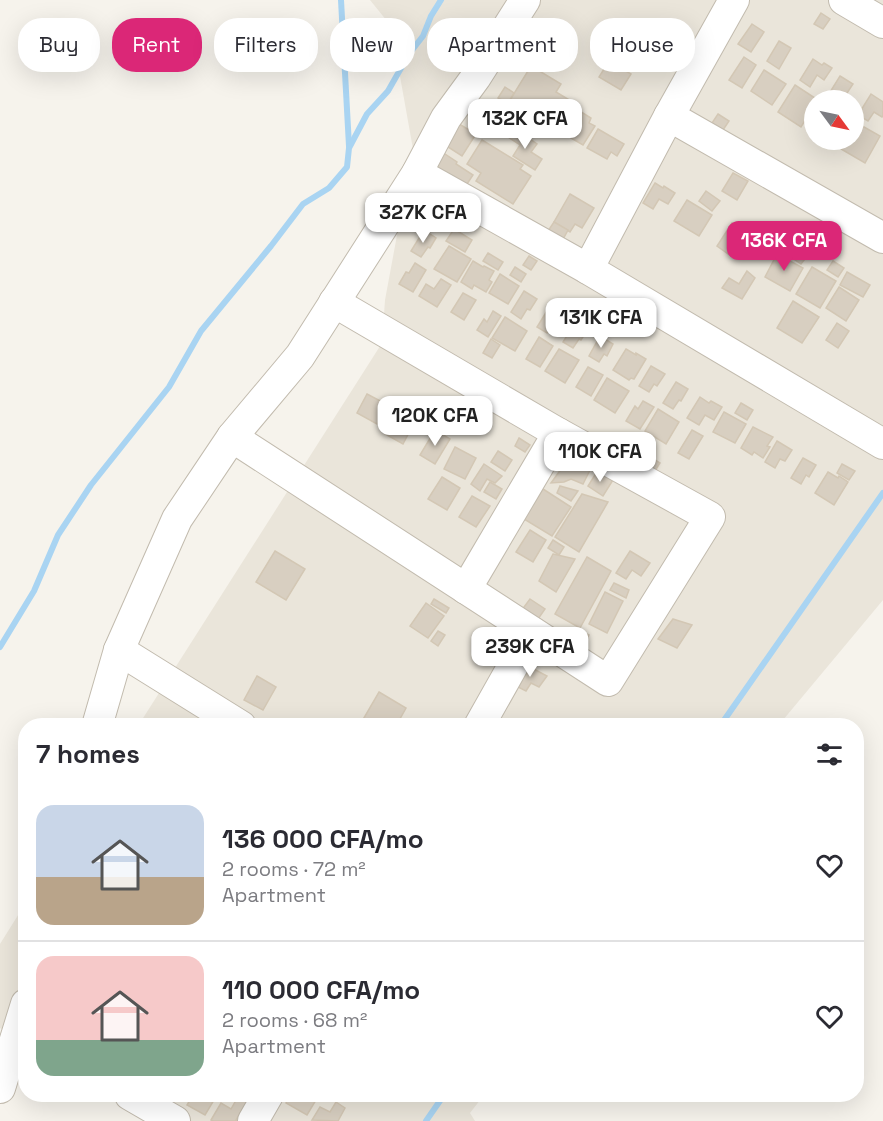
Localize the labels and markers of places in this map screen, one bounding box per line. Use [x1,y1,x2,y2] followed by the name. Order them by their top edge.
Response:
[463,99,587,150] pin: 132K CFA
[361,193,485,244] pin: 327K CFA
[722,221,846,272] pin: 136K CFA
[539,298,663,349] pin: 131K CFA
[373,396,497,447] pin: 120K CFA
[538,432,662,483] pin: 110K CFA
[468,627,592,678] pin: 239K CFA

